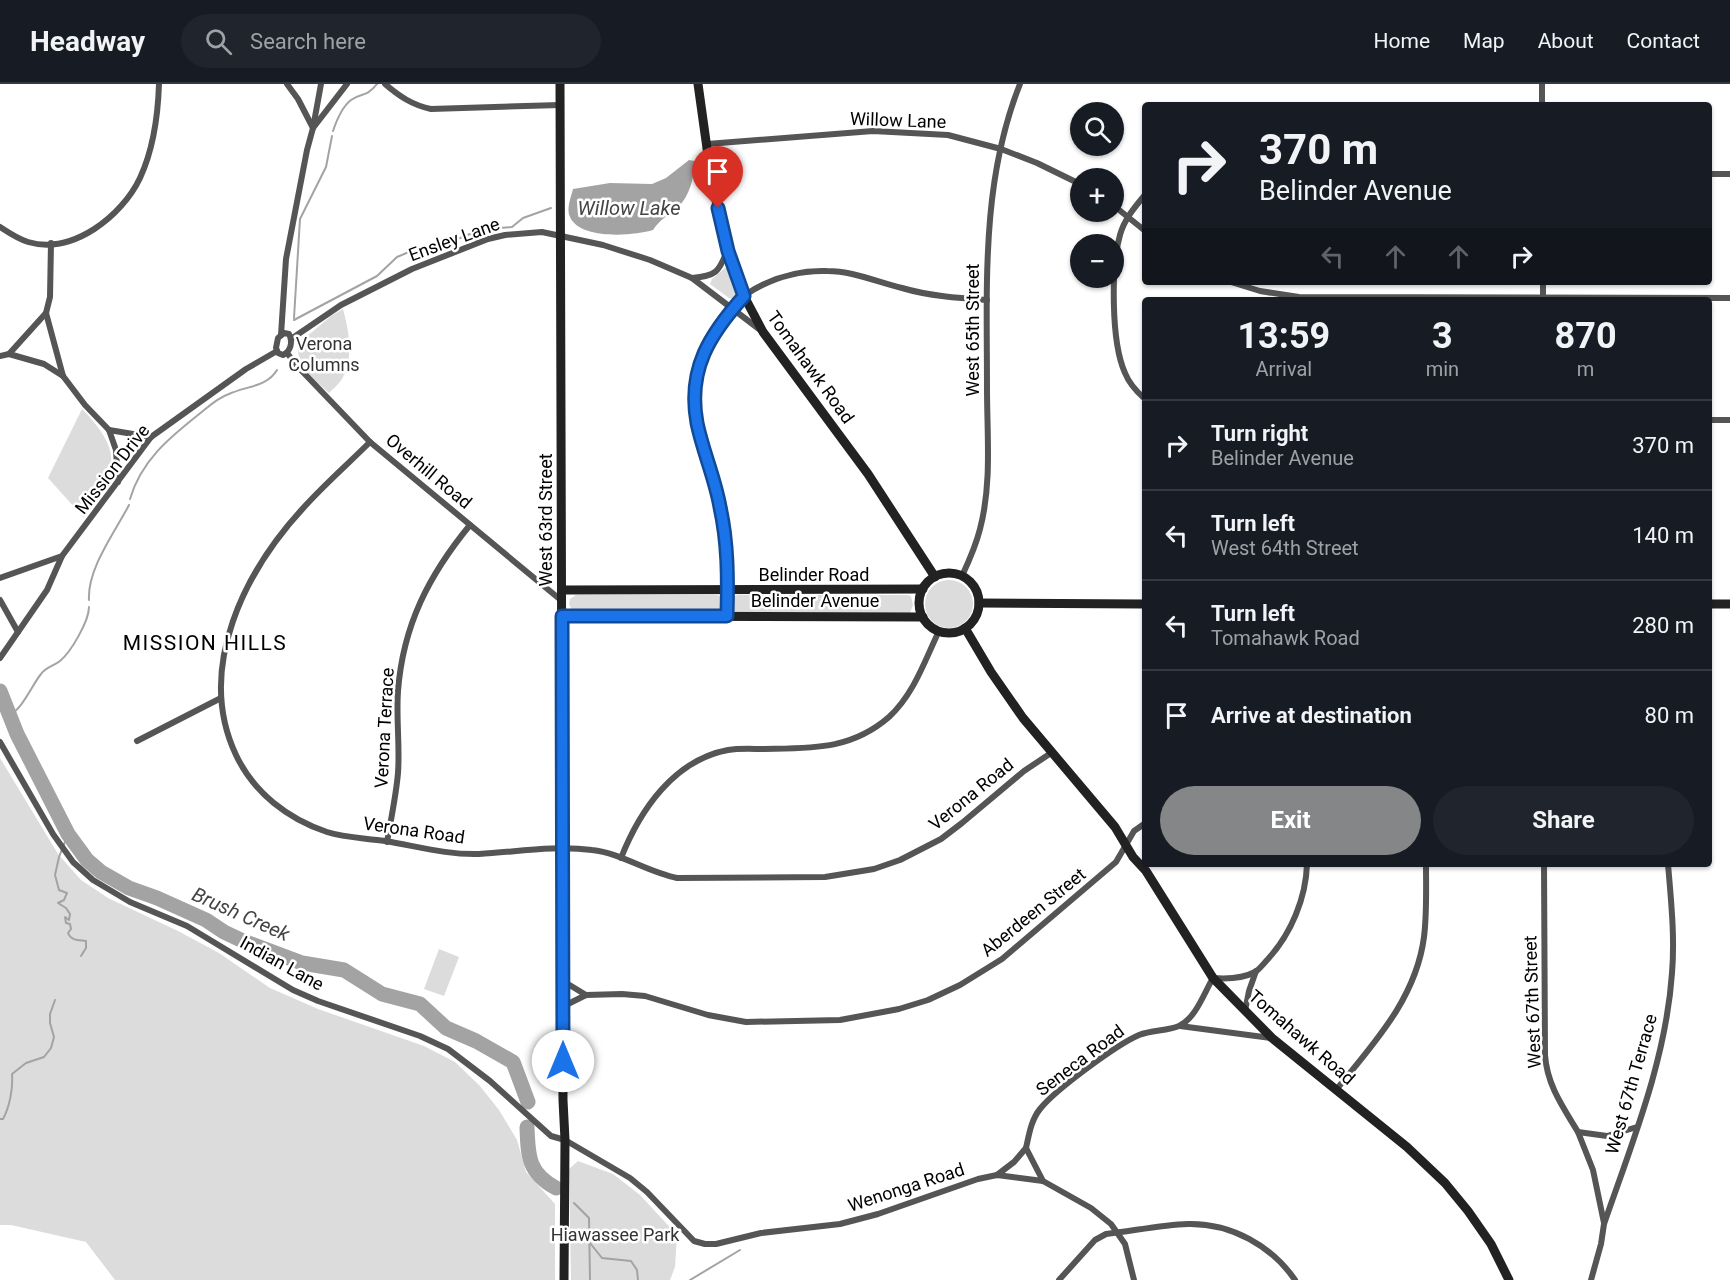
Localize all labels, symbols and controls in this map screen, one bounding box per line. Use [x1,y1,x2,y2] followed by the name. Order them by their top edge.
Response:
[181,14,601,68] search box
[30,25,145,58] text: Headway
[202,25,235,58] icon: search
[250,29,366,54] text: Search here
[1374,29,1430,53] text: Home
[1463,29,1505,53] text: Map
[1538,29,1594,53] text: About
[1627,29,1700,53] text: Contact
[1070,102,1124,288] map controls
[1070,102,1124,156] button: search
[849,108,947,132] street label: Willow Lane
[1259,125,1378,174] text: 370 m
[1160,126,1238,204] icon: right
[692,146,743,208] pin
[701,155,734,188] icon: arrive
[1070,168,1124,222] button: +
[1259,175,1452,207] text: Belinder Avenue
[578,196,680,220] water label: Willow Lake
[406,213,502,265] street label: Ensley Lane
[1070,234,1124,288] button: −
[1316,240,1349,273] icon: left
[1379,240,1412,273] icon: ahead
[1442,240,1475,273] icon: ahead
[1505,240,1538,273] icon: right
[962,263,983,396] street label: West 65th Street
[763,307,859,427] street label: Tomahawk Road
[1237,315,1330,357] text: 13:59
[1432,315,1453,357] text: 3
[1555,315,1617,357] text: 870
[288,333,360,375] park label: Verona Columns
[1255,357,1312,381] text: Arrival
[1426,357,1459,381] text: min
[1577,357,1594,381] text: m
[70,420,154,518] street label: Mission Drive
[1211,421,1308,446] text: Turn right
[382,429,476,513] street label: Overhill Road
[1160,429,1193,462] icon: right
[1632,433,1694,458] text: 370 m
[1211,446,1354,470] text: Belinder Avenue
[535,453,556,587] street label: West 63rd Street
[1211,511,1295,536] text: Turn left
[1160,519,1193,552] icon: left
[1632,523,1694,548] text: 140 m
[1211,536,1359,560] text: West 64th Street
[758,564,870,585] street label: Belinder Road
[751,590,879,611] street label: Belinder Avenue
[1211,601,1295,626] text: Turn left
[1160,609,1193,642] icon: left
[1632,613,1694,638] text: 280 m
[1211,626,1360,650] text: Tomahawk Road
[123,631,287,655] district label: MISSION HILLS
[370,667,398,789] street label: Verona Terrace
[1160,699,1193,732] icon: arrive
[1211,703,1412,728] text: Arrive at destination
[1645,703,1694,728] text: 80 m
[925,754,1017,834] street label: Verona Road
[1160,786,1421,855] button: Exit
[1433,786,1694,855] button: Share
[362,812,466,848] street label: Verona Road
[976,863,1090,961] street label: Aberdeen Street
[188,882,295,947] water label: Brush Creek
[236,931,328,995] street label: Indian Lane
[1519,935,1545,1069] street label: West 67th Street
[1245,985,1359,1089] street label: Tomahawk Road
[1601,1011,1661,1157] street label: West 67th Terrace
[1032,1020,1128,1100] street label: Seneca Road
[531,1029,595,1093] position arrow
[845,1158,967,1216] street label: Wenonga Road
[551,1224,680,1245] park label: Hiawassee Park

